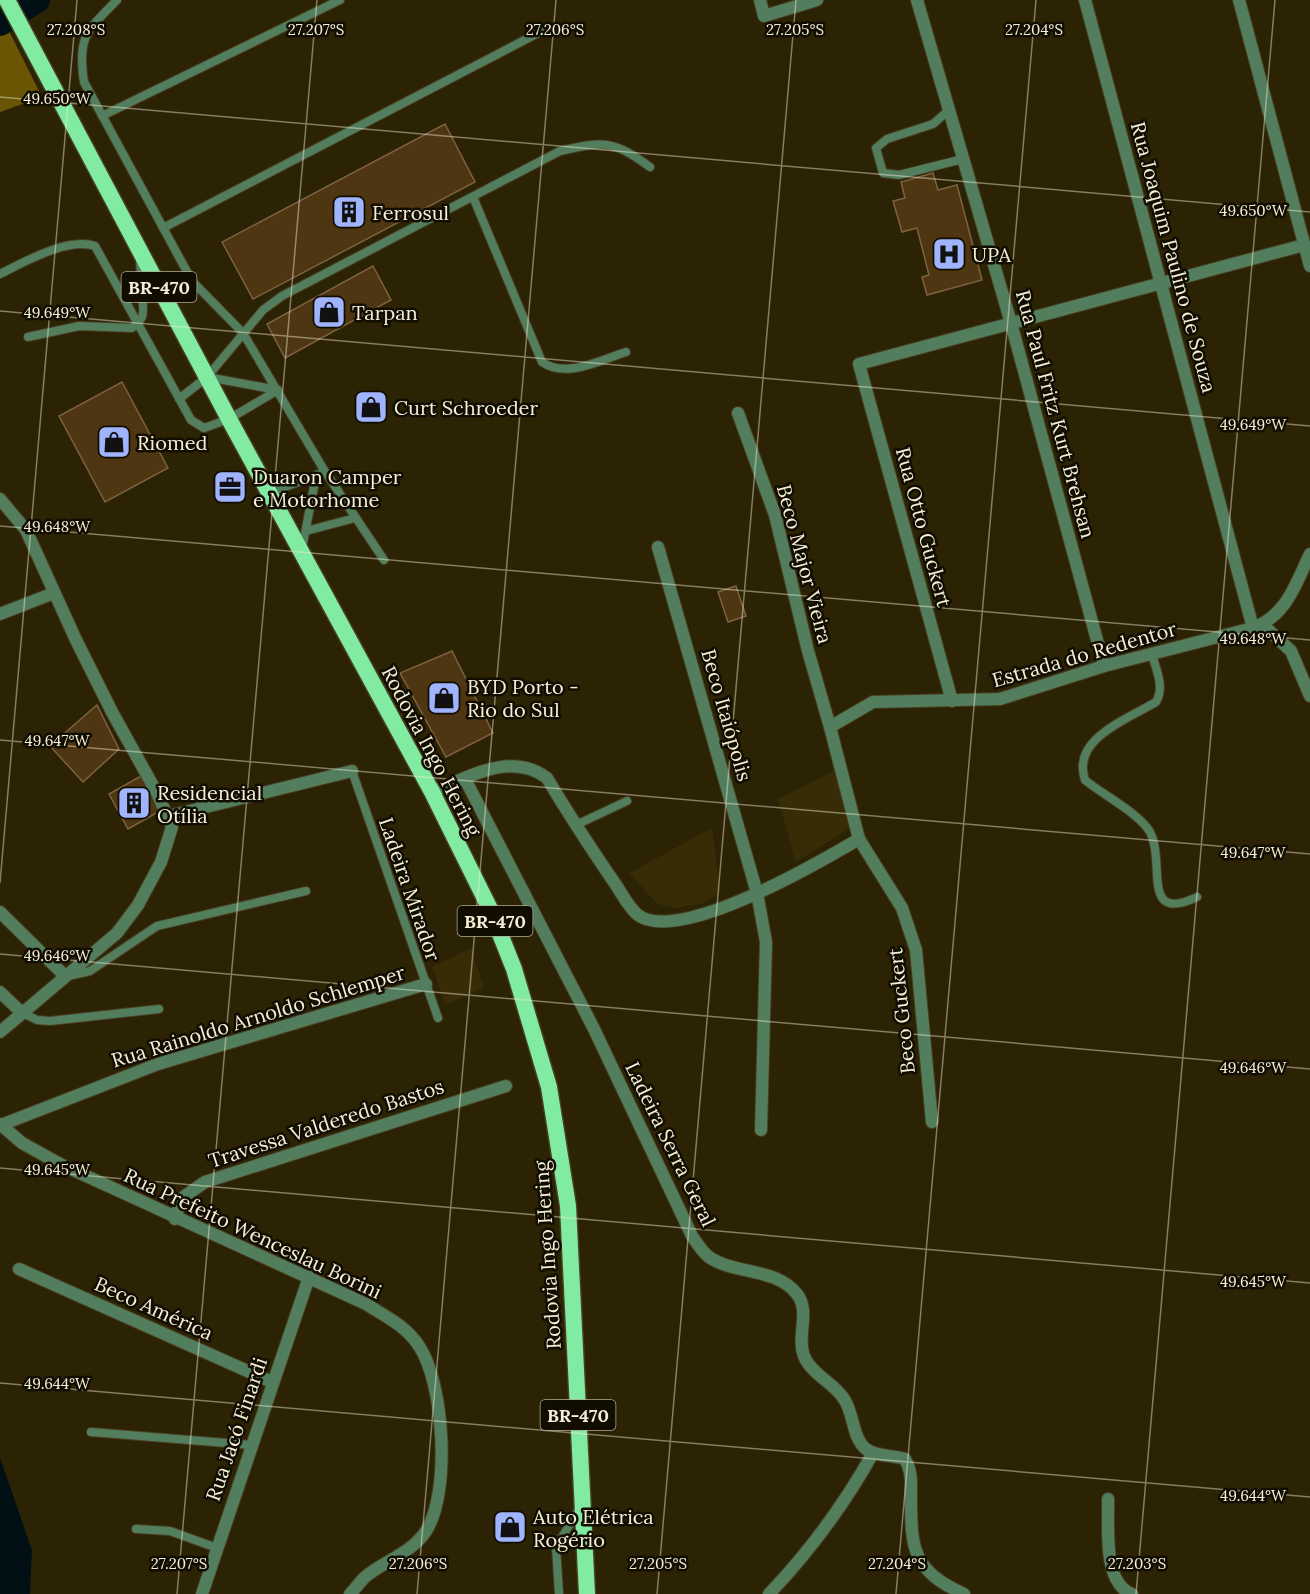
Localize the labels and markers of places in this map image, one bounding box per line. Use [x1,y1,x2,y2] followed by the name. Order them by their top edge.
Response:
[331,194,367,230] building icon: Ferrosul
[372,200,449,225] place label: Ferrosul
[931,236,967,272] hospital icon: UPA
[972,242,1011,267] place label: UPA
[311,294,347,330] shop icon: Tarpan
[352,300,418,325] place label: Tarpan
[353,389,389,425] shop icon: Curt Schroeder
[394,395,538,420] place label: Curt Schroeder
[96,424,132,460] shop icon: Riomed
[137,430,207,455] place label: Riomed
[253,464,402,512] place label: Duaron Camper e Motorhome
[212,469,248,505] office icon: Duaron Camper e Motorhome
[467,674,579,722] place label: BYD Porto - Rio do Sul
[426,680,462,716] shop icon: BYD Porto - Rio do Sul
[157,780,262,828] place label: Residencial Otília
[116,785,152,821] building icon: Residencial Otília
[532,1504,654,1552] place label: Auto Elétrica Rogério
[492,1509,528,1545] shop icon: Auto Elétrica Rogério

